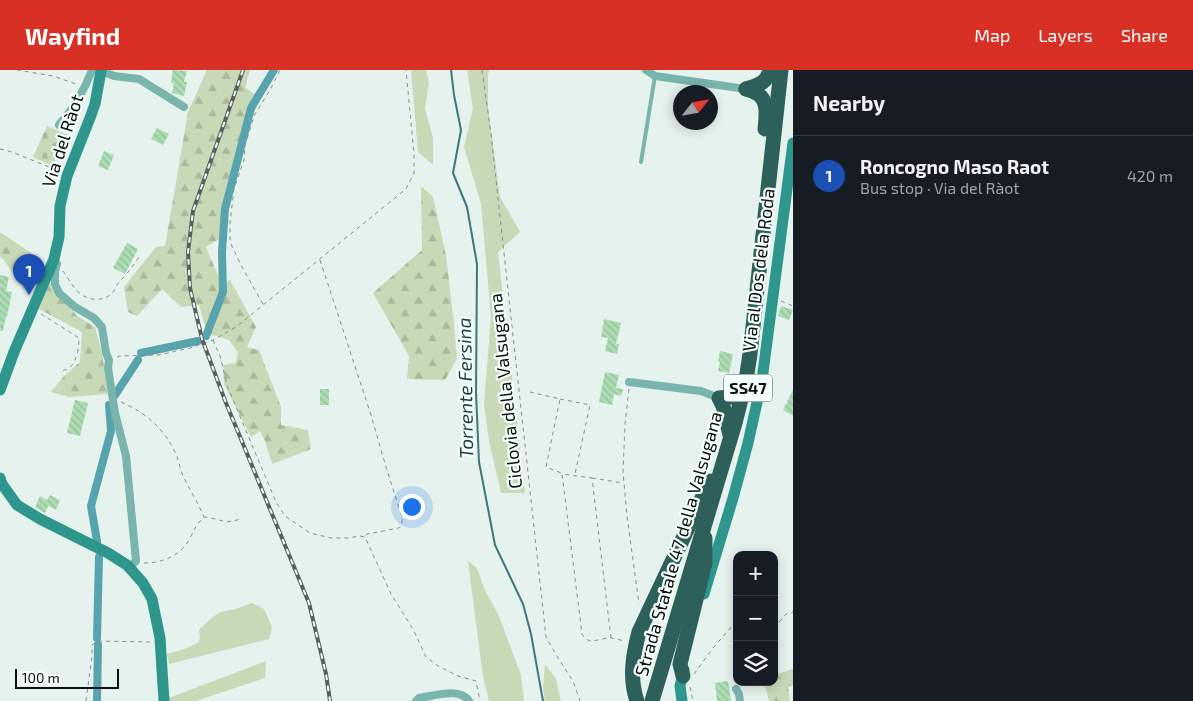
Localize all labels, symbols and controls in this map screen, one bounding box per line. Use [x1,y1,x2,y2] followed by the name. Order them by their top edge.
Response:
[25,21,120,50] text: Wayfind
[974,24,1010,46] text: Map
[1038,24,1093,46] text: Layers
[1121,24,1168,46] text: Share
[673,85,718,130] north arrow
[813,90,885,115] text: Nearby
[37,91,87,190] street label: Via del Ràot
[860,155,1049,178] text: Roncogno Maso Raot
[826,166,832,185] text: 1
[1127,166,1173,185] text: 420 m
[860,178,1019,197] text: Bus stop · Via del Ràot
[737,187,779,353] street label: Via al Dos dela Roda
[13,254,45,295] pin: 1
[484,292,526,490] street label: Ciclovia della Valsugana
[452,317,477,459] water label: Torrente Fersina
[724,374,772,402] road number: SS47
[630,409,726,679] street label: Strada Statale 47 della Valsugana
[399,494,425,520] your location
[733,551,778,686] map controls
[733,551,778,596] button: +
[733,596,778,641] button: −
[733,641,778,686] button: layers
[15,666,119,689] scale bar
[22,669,60,686] text: 100 m

